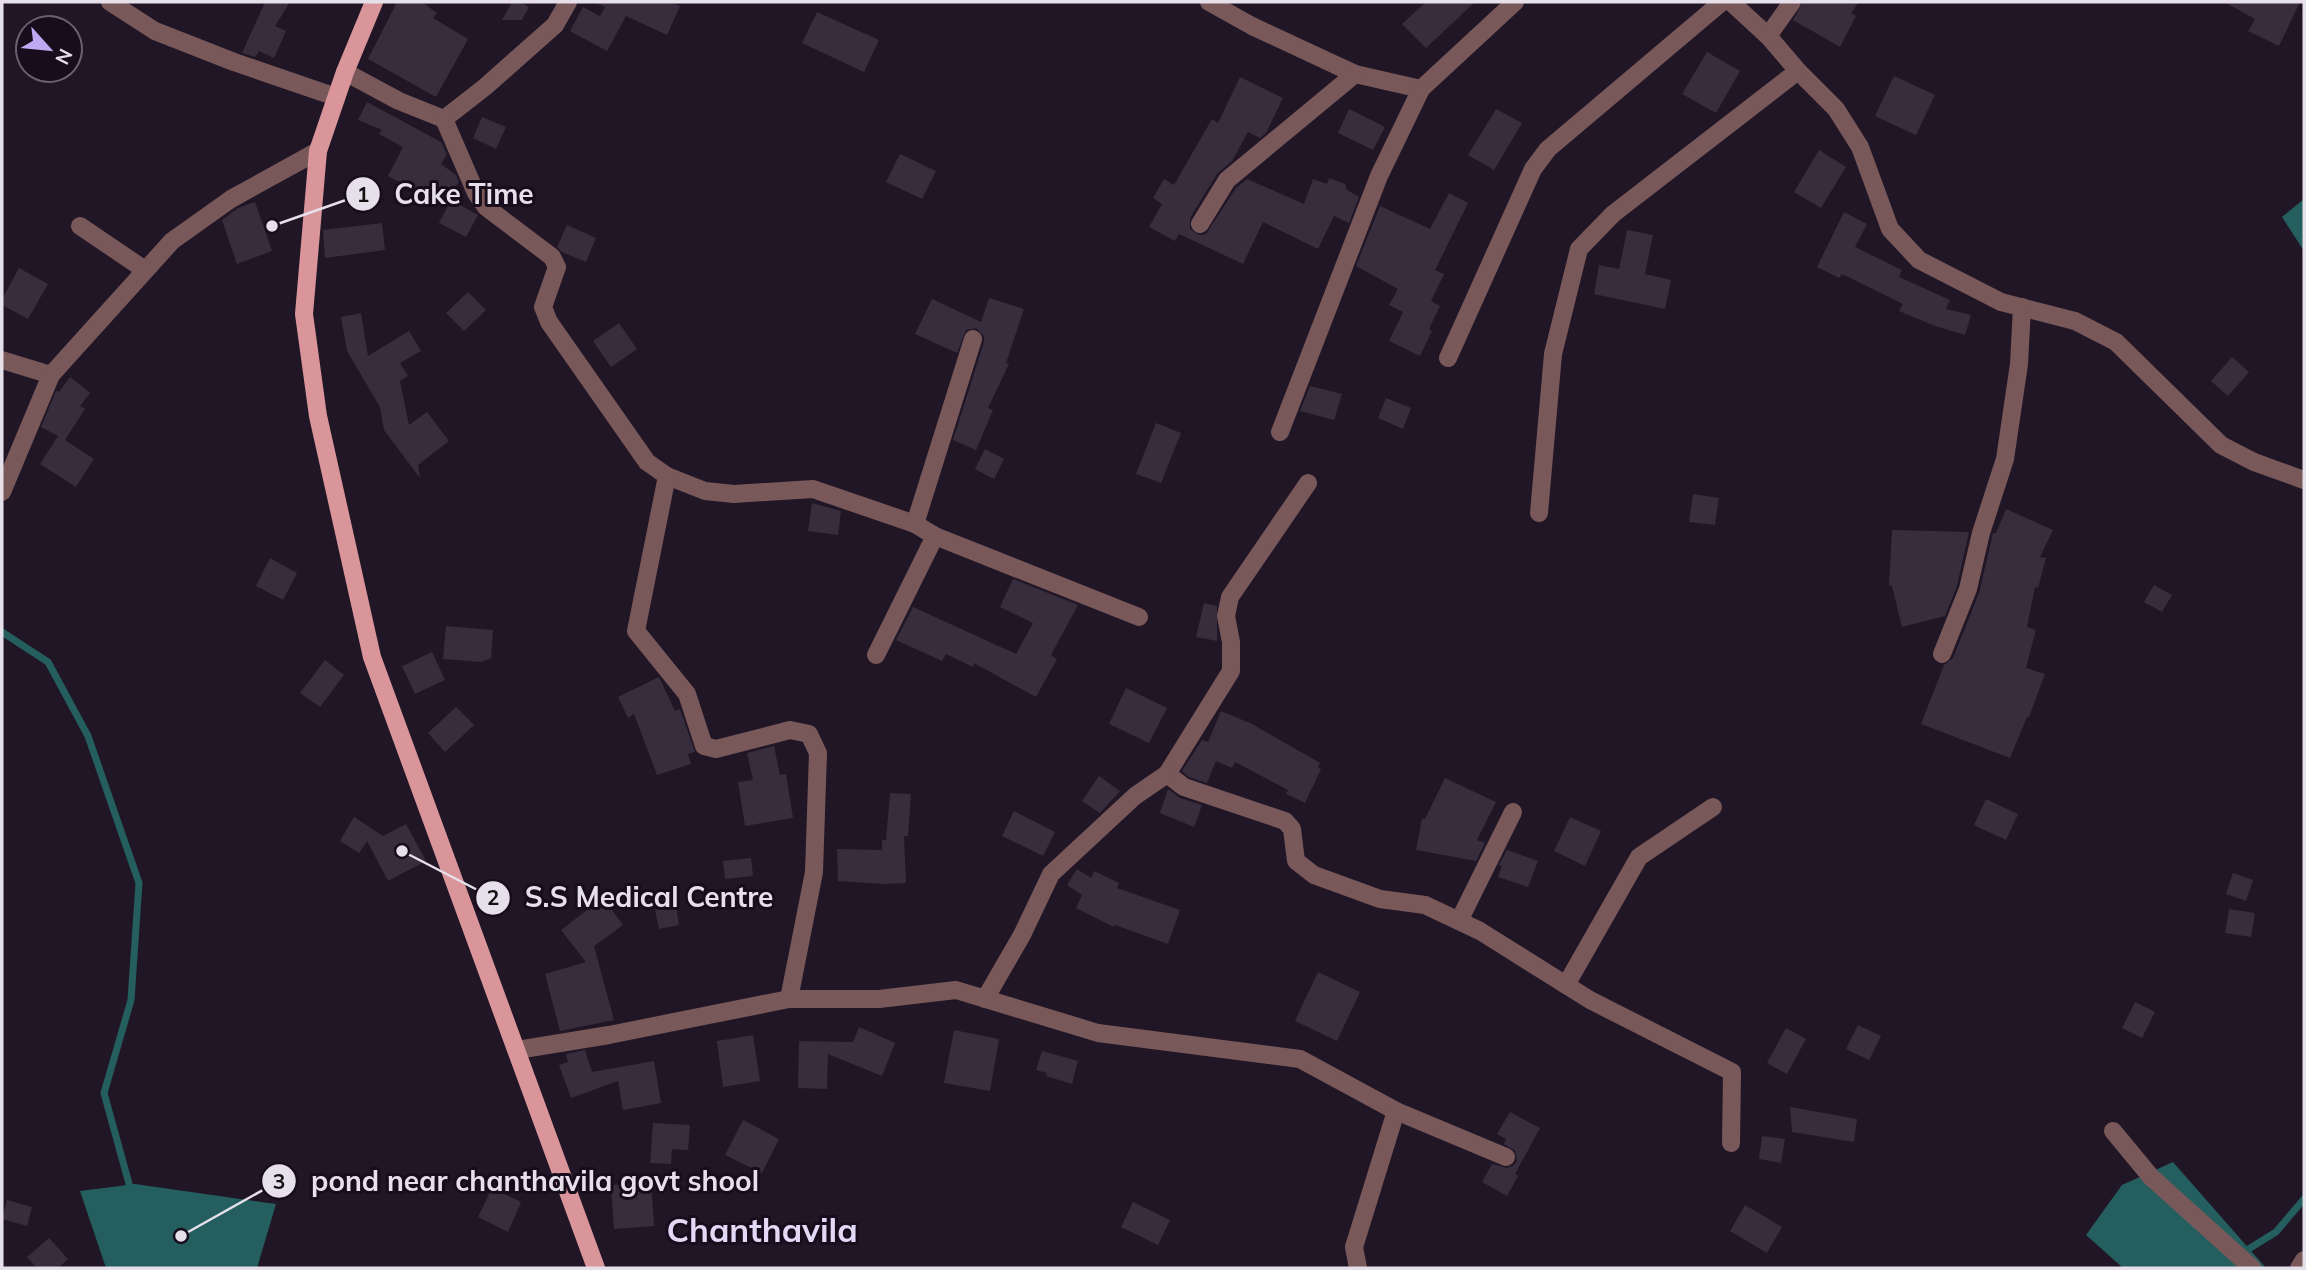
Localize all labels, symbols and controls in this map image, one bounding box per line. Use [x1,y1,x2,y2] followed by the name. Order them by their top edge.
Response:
[14,14,84,84] north arrow
[50,45,78,69] text: N
[345,170,548,219] callout: Cake Time
[394,176,534,211] text: Cake Time
[357,181,369,207] text: 1
[476,873,787,922] callout: S.S Medical Centre
[525,879,773,914] text: S.S Medical Centre
[487,884,499,910] text: 2
[262,1157,773,1206] callout: pond near chanthavila govt shool
[311,1163,759,1198] text: pond near chanthavila govt shool
[273,1168,285,1194] text: 3
[666,1209,858,1250] district label: Chanthavila

